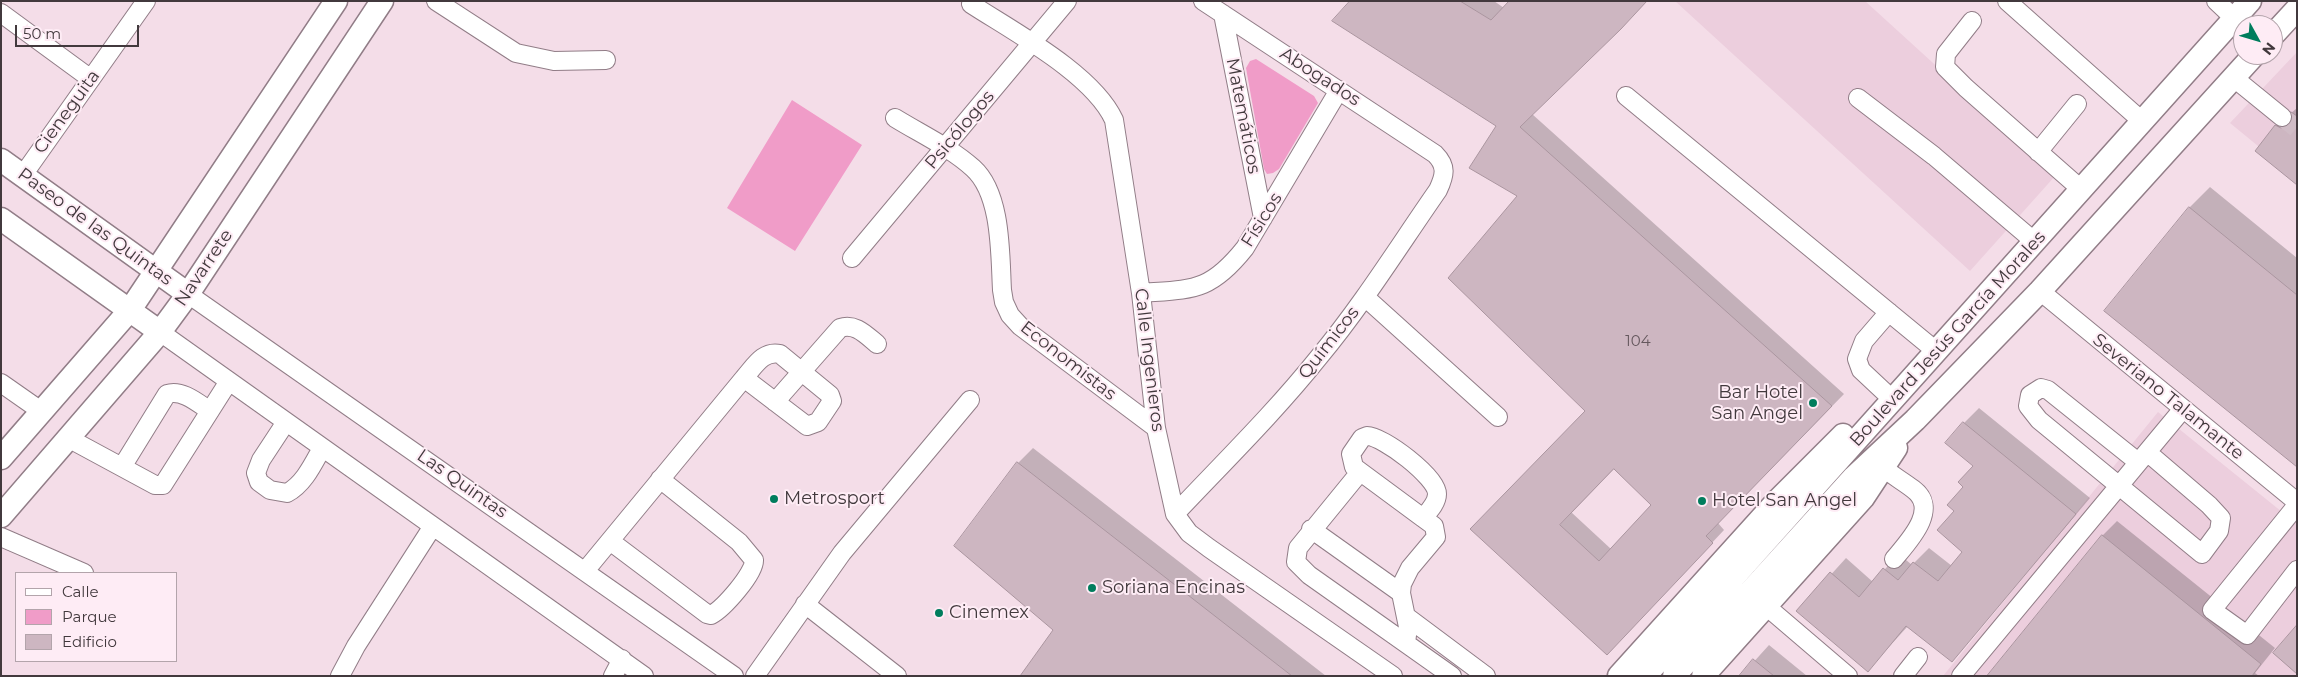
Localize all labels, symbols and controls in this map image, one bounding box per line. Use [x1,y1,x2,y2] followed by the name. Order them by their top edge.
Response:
[18,15,141,47] scale bar
[2233,15,2283,65] north arrow
[23,24,61,43] text: 50 m
[2258,39,2279,59] text: N
[1276,43,1364,111] street label: Abogados
[1221,56,1265,176] street label: Matemáticos
[29,66,105,158] street label: Cieneguita
[921,86,999,174] street label: Psicólogos
[13,164,177,290] street label: Paseo de las Quintas
[1237,189,1287,251] street label: Físicos
[170,226,238,310] street label: Navarrete
[1845,227,2051,451] street label: Boulevard Jesús García Morales
[1129,287,1169,433] street label: Calle Ingenieros
[1294,302,1364,384] street label: Químicos
[1016,317,1120,405] street label: Economistas
[2088,329,2248,465] street label: Severiano Talamante
[1625,333,1651,351] house number: 104
[1711,382,1803,424] place label: Bar Hotel San Angel
[1807,397,1819,409] marker: Bar Hotel San Angel
[413,445,511,523] street label: Las Quintas
[784,488,885,510] place label: Metrosport
[1712,490,1857,512] place label: Hotel San Angel
[768,493,780,505] marker: Metrosport
[1696,495,1708,507] marker: Hotel San Angel
[15,572,178,662] legend
[1102,577,1245,599] place label: Soriana Encinas
[62,582,99,601] text: Calle
[1086,582,1098,594] marker: Soriana Encinas
[949,602,1029,624] place label: Cinemex
[62,607,117,626] text: Parque
[933,607,945,619] marker: Cinemex
[62,632,117,651] text: Edificio

